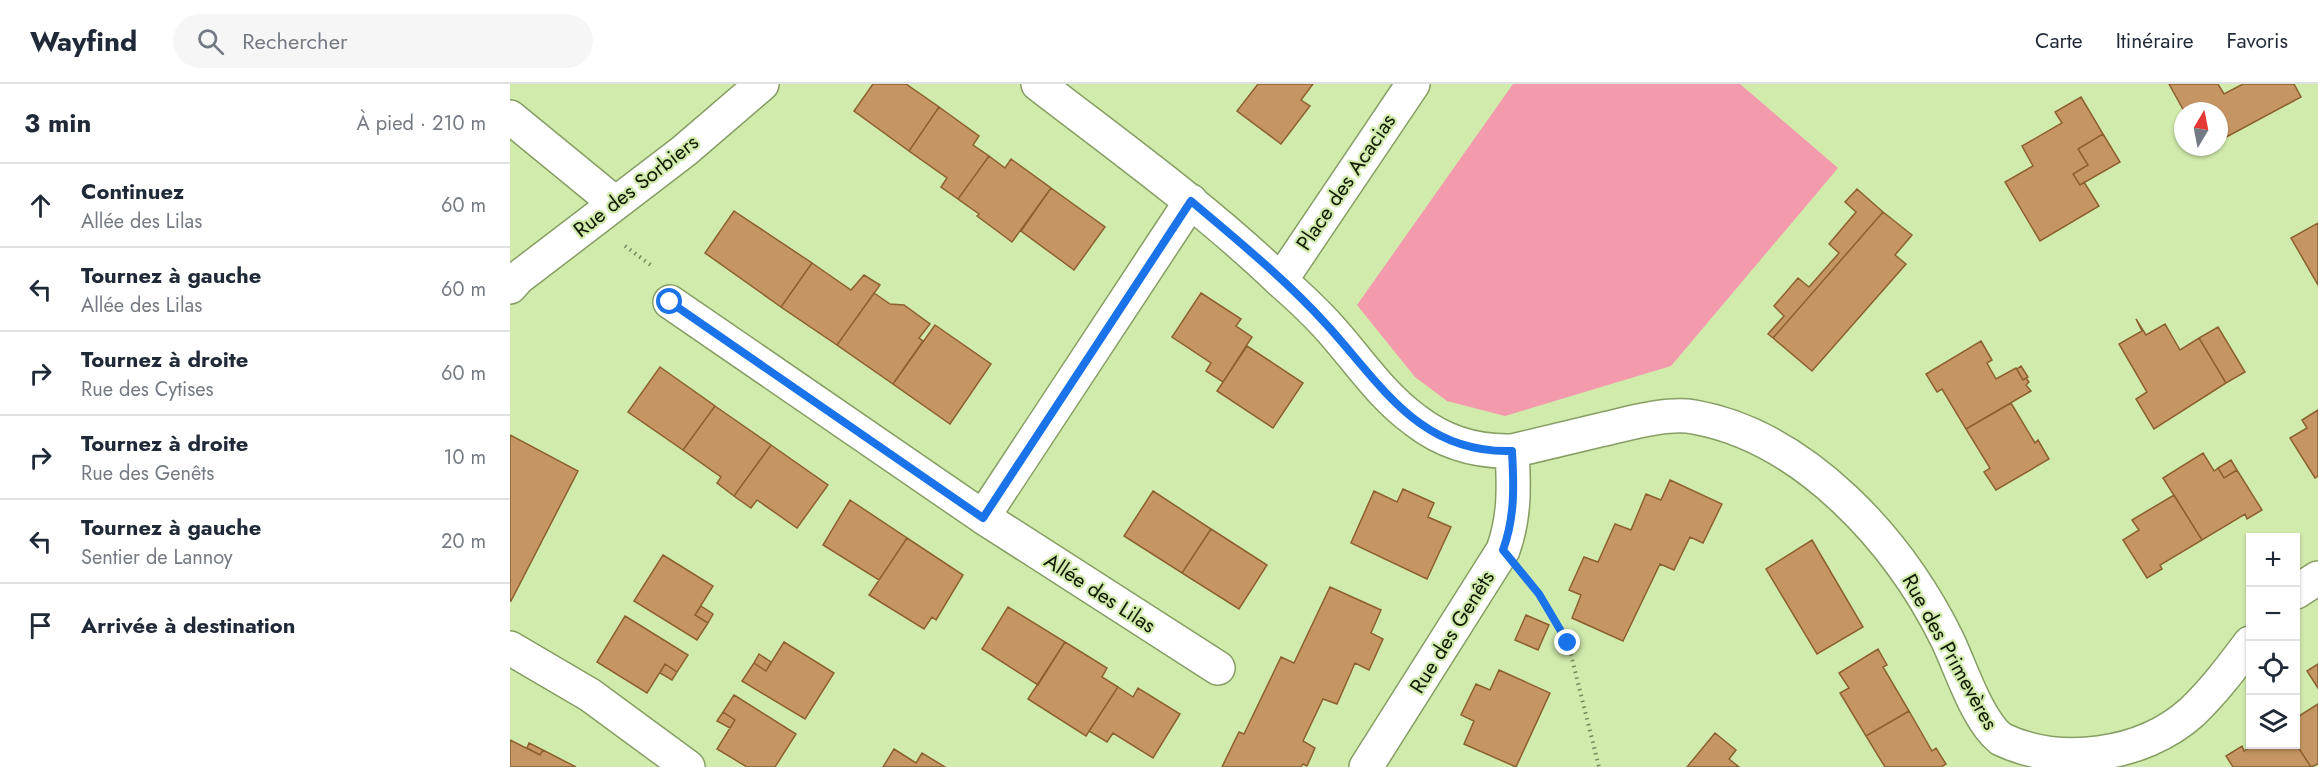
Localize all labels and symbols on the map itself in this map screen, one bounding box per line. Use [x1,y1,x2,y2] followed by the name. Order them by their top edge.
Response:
[2174,102,2228,156] north arrow
[1289,108,1403,256] street label: Place des Acacias
[567,128,705,244] street label: Rue des Sorbiers
[656,288,682,314] route start
[1038,546,1162,640] street label: Allée des Lilas
[1402,565,1502,699] street label: Rue des Genêts
[1895,569,2005,735] street label: Rue des Primevères
[1554,629,1580,655] route end

